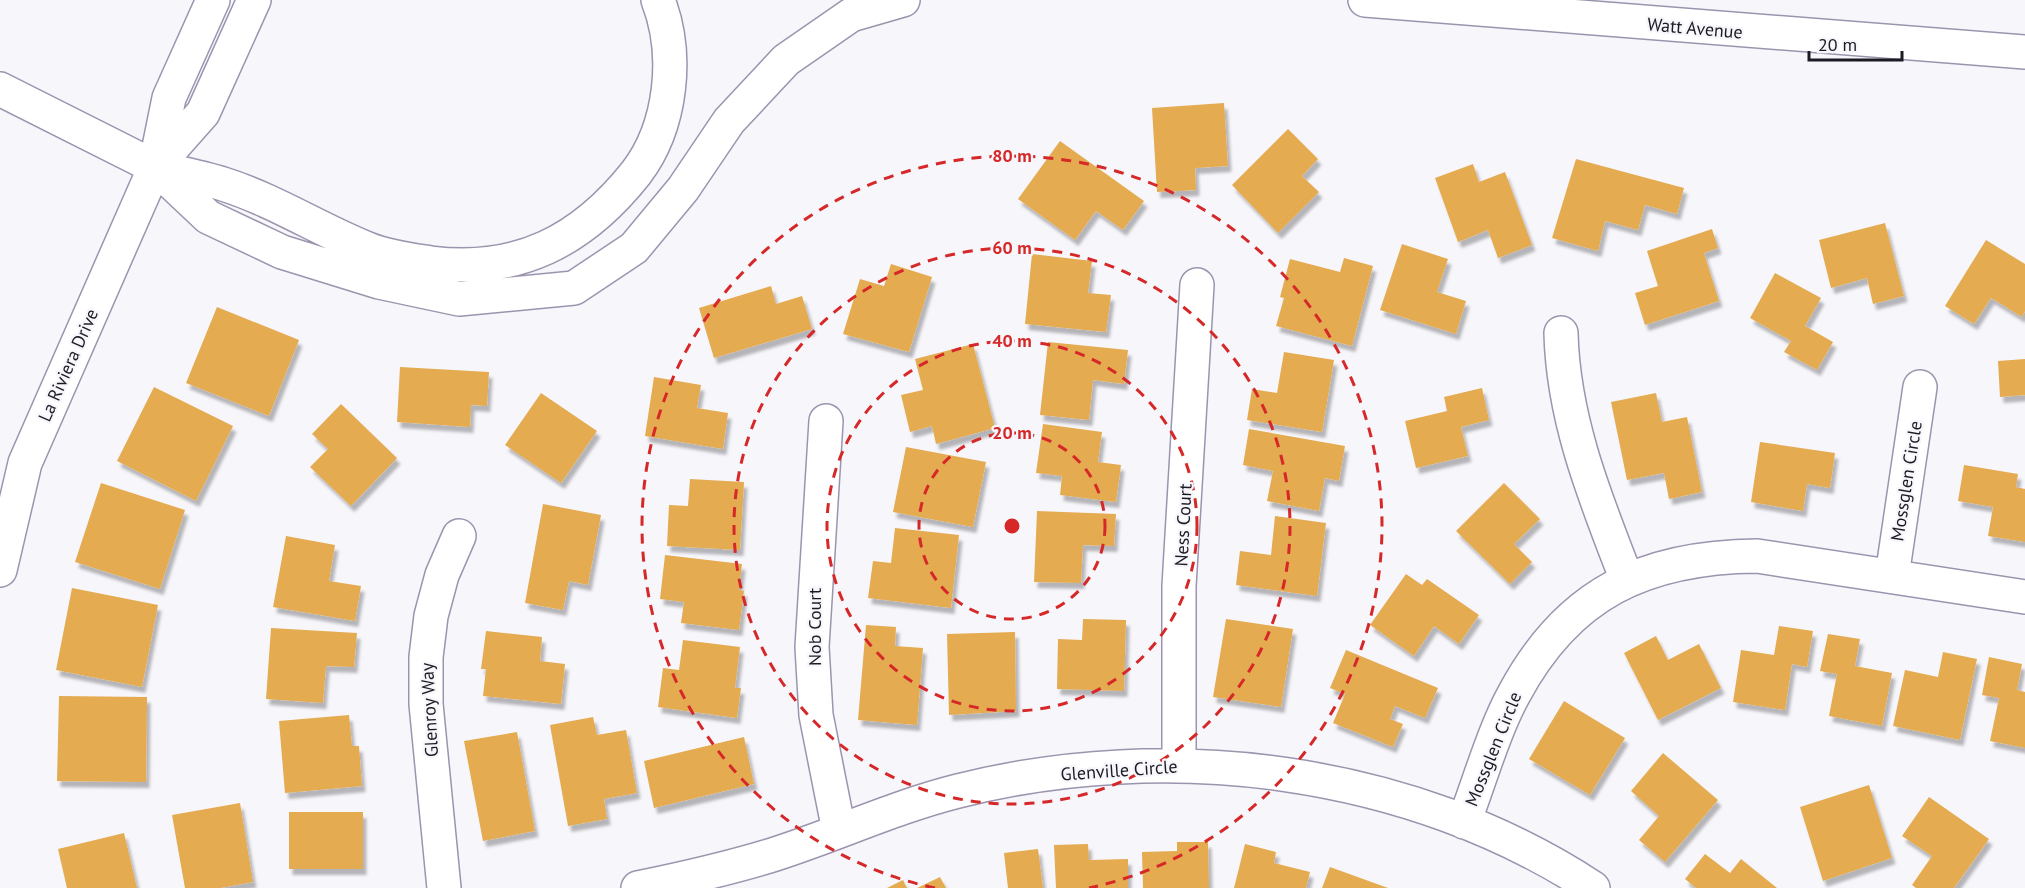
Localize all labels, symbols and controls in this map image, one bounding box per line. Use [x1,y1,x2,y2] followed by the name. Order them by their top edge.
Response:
[1646,12,1744,44] street label: Watt Avenue
[1809,24,1902,62] scale bar
[1818,33,1857,56] text: 20 m
[992,144,1032,167] text: 80 m
[992,236,1032,259] text: 60 m
[33,305,103,425] street label: La Riviera Drive
[992,329,1032,352] text: 40 m
[1885,419,1927,543] street label: Mossglen Circle
[992,421,1032,444] text: 20 m
[1169,483,1197,567] street label: Ness Court
[1002,516,1022,536] centre of rings
[803,588,826,666] street label: Nob Court
[415,662,443,758] street label: Glenroy Way
[1460,688,1526,810] street label: Mossglen Circle
[1060,754,1178,786] street label: Glenville Circle

